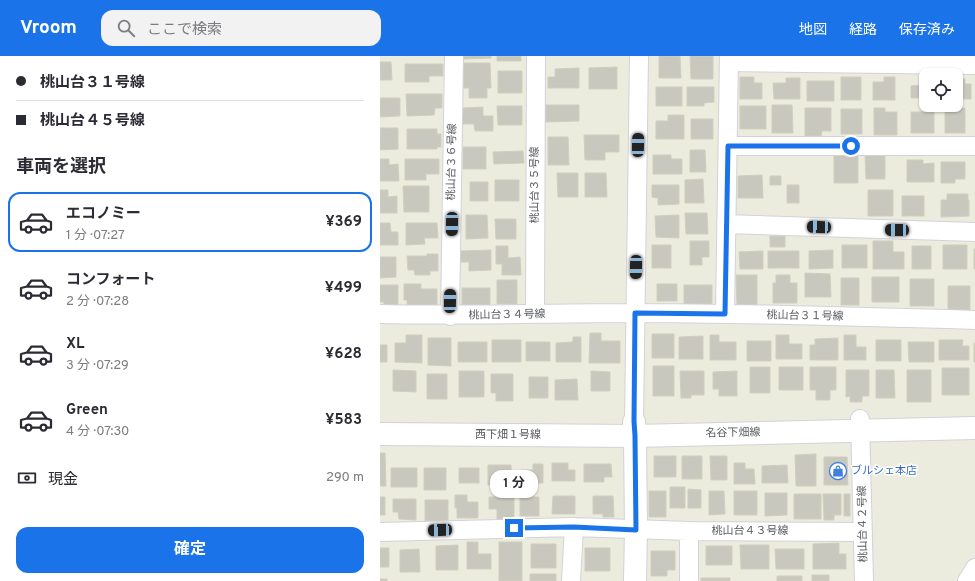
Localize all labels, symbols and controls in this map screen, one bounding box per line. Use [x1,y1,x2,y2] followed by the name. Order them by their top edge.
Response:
[101,10,381,46] search box
[20,16,77,40] text: Vroom
[115,17,137,39] icon: search
[147,21,222,40] text: ここで検索
[799,22,827,39] text: 地図
[849,22,877,39] text: 経路
[899,22,955,39] text: 保存済み
[919,68,963,112] map controls
[919,68,963,112] button: locate
[40,74,145,93] text: 桃山台３１号線
[40,112,145,131] text: 桃山台４５号線
[444,123,460,201] street label: 桃山台３６号線
[632,133,644,157] car
[842,137,860,155] route start
[528,147,542,224] street label: 桃山台３５号線
[16,156,106,179] text: 車両を選択
[18,204,54,240] icon: car
[66,205,141,224] text: エコノミー
[446,212,458,236] car
[325,213,362,232] text: ¥369
[807,221,831,233] car
[885,224,909,236] car
[66,228,125,244] text: 1 分 · 07:27
[630,255,642,279] car
[18,270,54,306] icon: car
[66,271,156,290] text: コンフォート
[325,279,362,298] text: ¥499
[444,289,456,313] car
[66,294,129,310] text: 2 分 · 07:28
[468,307,546,323] street label: 桃山台３４号線
[766,308,844,324] street label: 桃山台３１号線
[66,335,84,354] text: XL
[18,336,54,372] icon: car
[325,345,362,364] text: ¥628
[66,358,129,374] text: 3 分 · 07:29
[66,401,108,420] text: Green
[18,402,54,438] icon: car
[325,411,362,430] text: ¥583
[66,424,129,440] text: 4 分 · 07:30
[705,426,761,440] street label: 名谷下畑線
[475,428,541,442] street label: 西下畑１号線
[828,461,848,481] shop icon: ブルシェ本店
[851,464,917,478] place label: ブルシェ本店
[16,467,38,489] icon: cash
[326,470,364,486] text: 290 m
[490,470,538,498] callout: 1 分
[48,471,78,490] text: 現金
[503,476,525,492] text: 1 分
[855,485,871,563] street label: 桃山台４２号線
[505,519,523,537] route end
[428,524,452,536] car
[712,524,789,538] street label: 桃山台４３号線
[16,527,364,573] button: 確定

